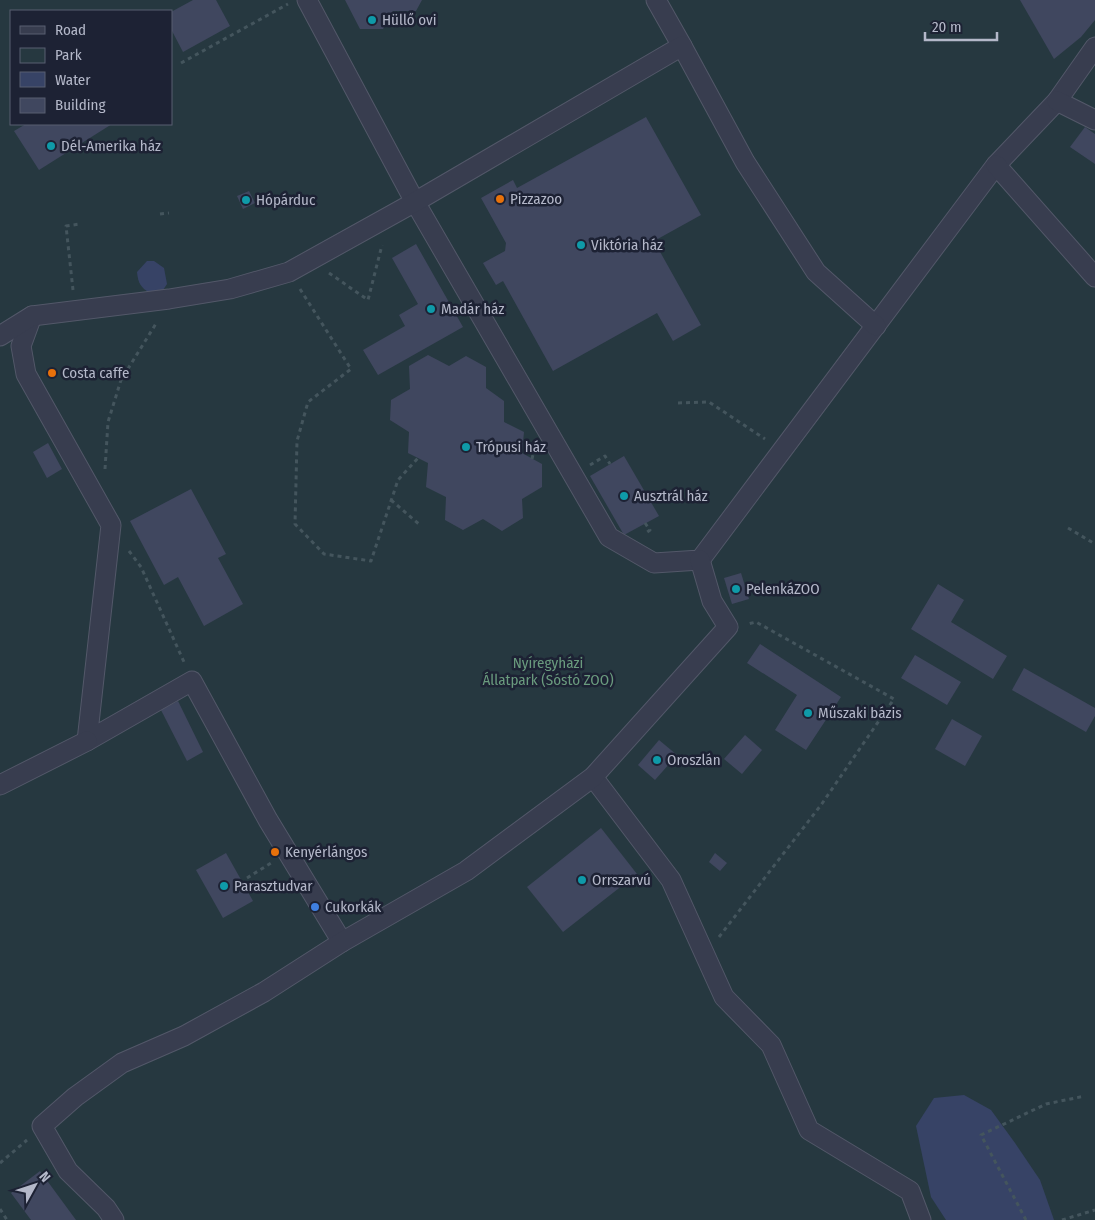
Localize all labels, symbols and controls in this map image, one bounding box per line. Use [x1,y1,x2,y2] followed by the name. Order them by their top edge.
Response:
[10,10,172,125] legend
[925,10,998,42] scale bar
[382,11,436,29] place label: Hüllő ovi
[366,14,378,26] marker: Hüllő ovi
[932,18,962,36] text: 20 m
[55,21,86,39] text: Road
[55,46,82,64] text: Park
[55,71,91,89] text: Water
[55,96,106,114] text: Building
[61,137,161,155] place label: Dél-Amerika ház
[45,140,57,152] marker: Dél-Amerika ház
[510,190,562,208] place label: Pizzazoo
[256,191,316,209] place label: Hópárduc
[494,193,506,205] marker: Pizzazoo
[240,194,252,206] marker: Hópárduc
[591,236,663,254] place label: Viktória ház
[575,239,587,251] marker: Viktória ház
[441,300,504,318] place label: Madár ház
[425,303,437,315] marker: Madár ház
[62,364,129,382] place label: Costa caffe
[46,367,58,379] marker: Costa caffe
[476,438,546,456] place label: Trópusi ház
[460,441,472,453] marker: Trópusi ház
[634,487,708,505] place label: Ausztrál ház
[618,490,630,502] marker: Ausztrál ház
[746,580,820,598] place label: PelenkáZOO
[730,583,742,595] marker: PelenkáZOO
[482,654,614,689] park label: Nyíregyházi Állatpark (Sóstó ZOO)
[818,704,902,722] place label: Műszaki bázis
[802,707,814,719] marker: Műszaki bázis
[667,751,721,769] place label: Oroszlán
[651,754,663,766] marker: Oroszlán
[285,843,367,861] place label: Kenyérlángos
[269,846,281,858] marker: Kenyérlángos
[592,871,651,889] place label: Orrszarvú
[576,874,588,886] marker: Orrszarvú
[234,877,313,895] place label: Parasztudvar
[218,880,230,892] marker: Parasztudvar
[325,898,381,916] place label: Cukorkák
[309,901,321,913] marker: Cukorkák
[10,1160,60,1210] north arrow
[35,1168,54,1186] text: N

